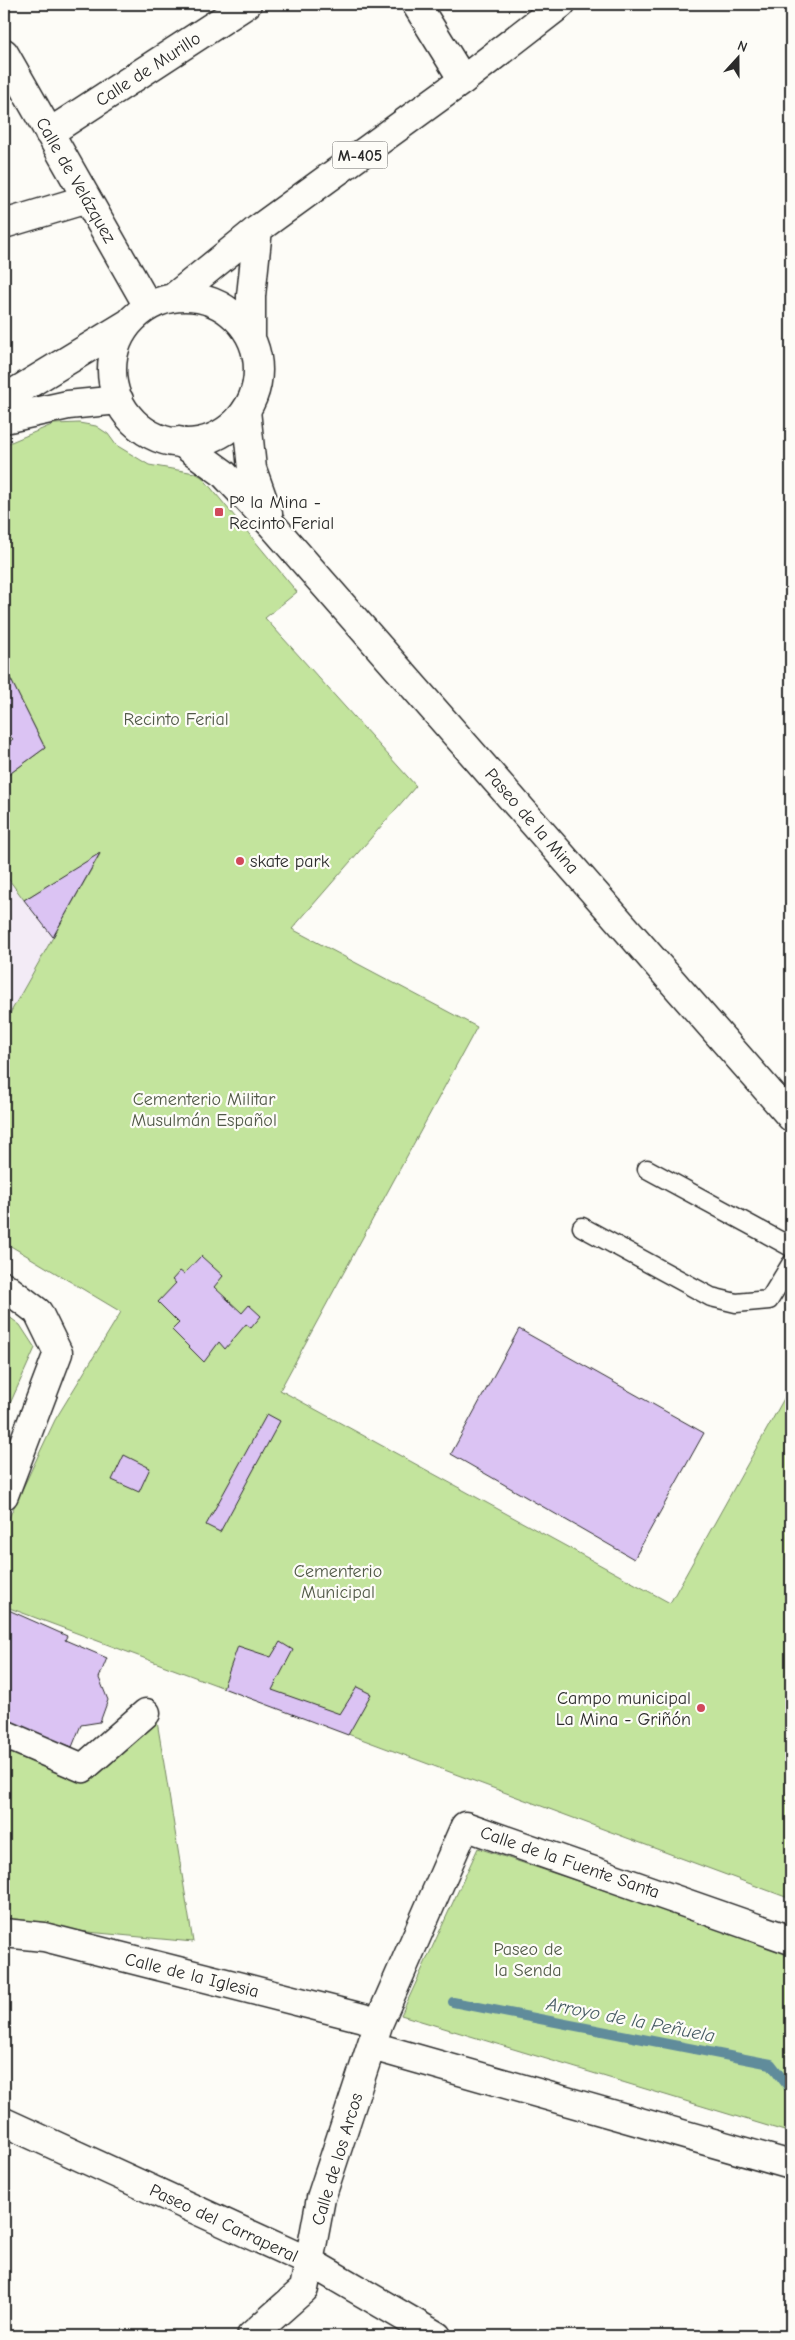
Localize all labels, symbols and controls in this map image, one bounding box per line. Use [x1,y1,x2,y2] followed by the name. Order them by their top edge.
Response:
[92,28,205,111] street label: Calle de Murillo
[712,32,762,82] north arrow
[735,37,750,56] text: N
[31,114,120,247] street label: Calle de Velázquez
[332,142,388,168] road number: M-405
[229,492,334,534] place label: Pº la Mina - Recinto Ferial
[213,506,225,518] marker: Pº la Mina - Recinto Ferial
[123,709,229,730] park label: Recinto Ferial
[480,764,583,878] street label: Paseo de la Mina
[250,851,330,872] place label: skate park
[234,855,246,867] marker: skate park
[131,1089,277,1131] park label: Cementerio Militar Musulmán Español
[294,1561,382,1603] park label: Cementerio Municipal
[556,1688,691,1730] place label: Campo municipal La Mina - Griñón
[695,1702,707,1714] marker: Campo municipal La Mina - Griñón
[477,1822,662,1903] street label: Calle de la Fuente Santa
[493,1939,563,1981] park label: Paseo de la Senda
[123,1949,261,2002] street label: Calle de la Iglesia
[544,1993,717,2047] water label: Arroyo de la Peñuela
[307,2090,368,2228] street label: Calle de los Arcos
[146,2180,301,2267] street label: Paseo del Carraperal

